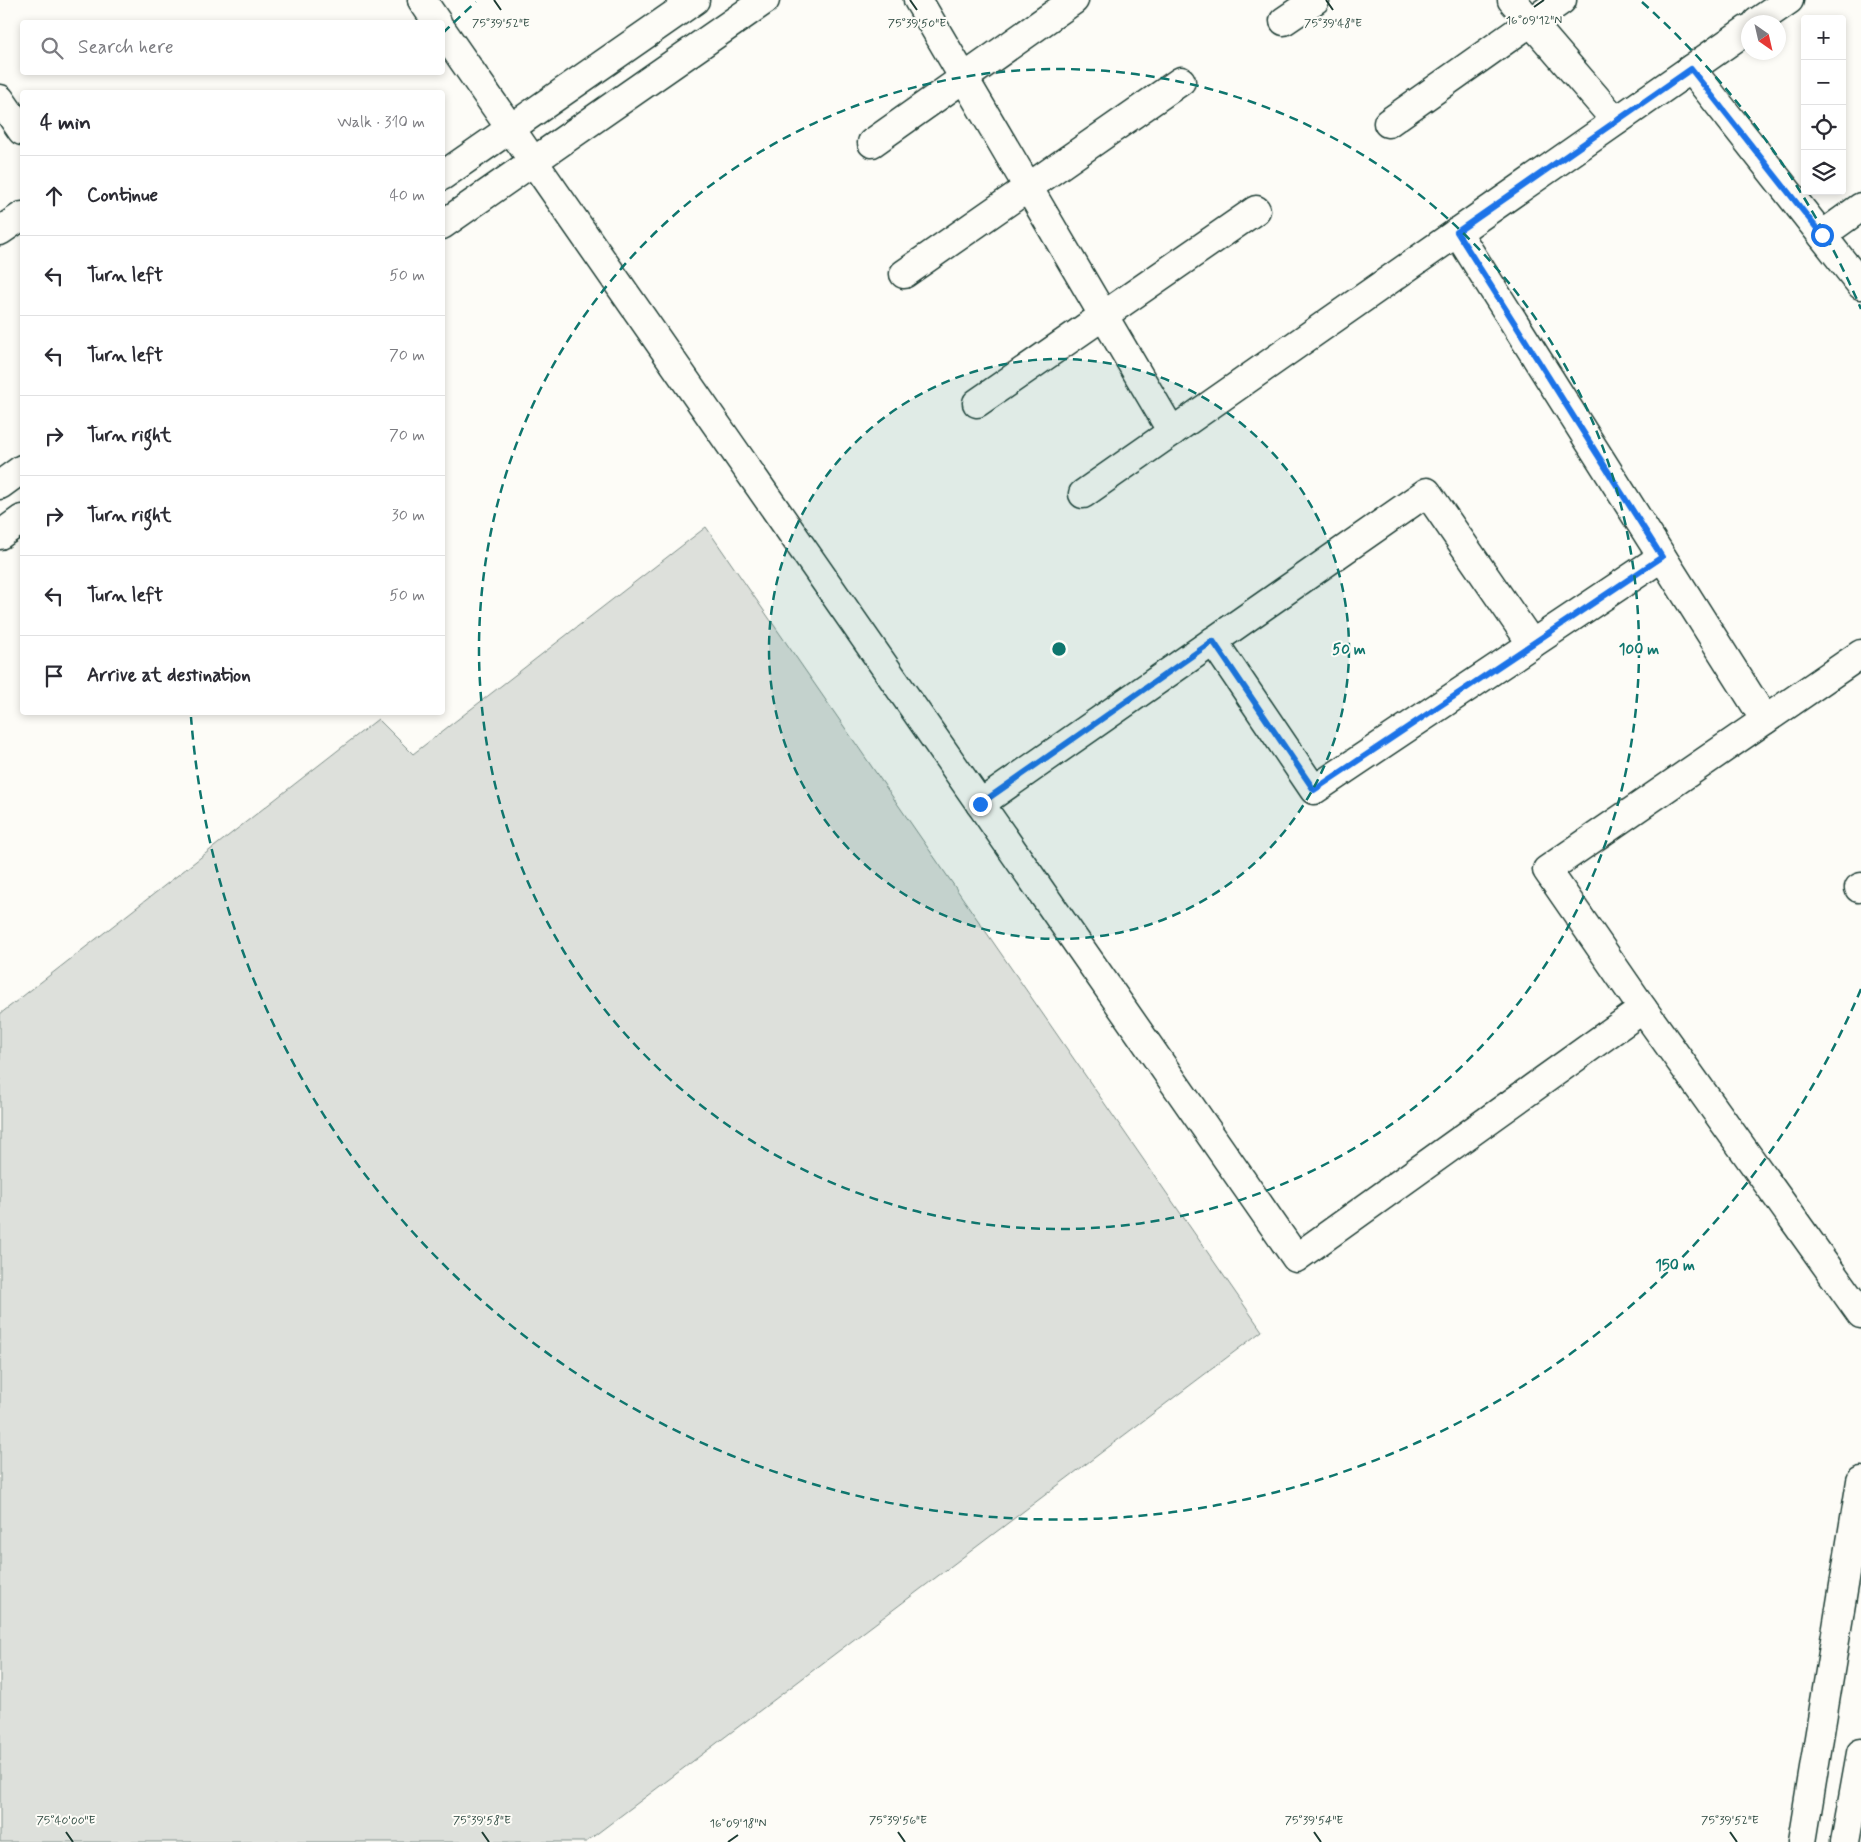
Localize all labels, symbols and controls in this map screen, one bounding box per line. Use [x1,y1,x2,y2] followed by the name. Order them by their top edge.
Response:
[1506,13,1562,29] text: 16°09'12"N
[1741,15,1786,60] north arrow
[1801,15,1846,195] map controls
[1801,15,1846,60] button: +
[472,16,530,32] text: 75°39'52"E
[888,16,946,32] text: 75°39'50"E
[1304,16,1362,32] text: 75°39'48"E
[20,20,445,75] search box
[38,34,66,62] icon: search
[78,35,174,60] text: Search here
[1801,60,1846,105] button: −
[1801,105,1846,150] button: locate
[40,109,91,137] text: 4 min
[337,112,425,133] text: Walk · 310 m
[1801,150,1846,195] button: layers
[40,182,68,210] icon: ahead
[87,183,158,208] text: Continue
[389,185,425,206] text: 40 m
[1811,224,1834,247] route start
[40,262,68,290] icon: left
[87,263,163,288] text: Turn left
[389,265,425,286] text: 50 m
[40,342,68,370] icon: left
[87,343,163,368] text: Turn left
[389,345,425,366] text: 70 m
[40,422,68,450] icon: right
[87,423,171,448] text: Turn right
[389,425,425,446] text: 70 m
[40,502,68,530] icon: right
[87,503,171,528] text: Turn right
[392,505,425,526] text: 30 m
[40,582,68,610] icon: left
[87,583,163,608] text: Turn left
[389,585,425,606] text: 50 m
[1050,640,1068,658] centre of rings
[1332,640,1366,660] text: 50 m
[1619,640,1659,660] text: 100 m
[40,662,68,690] icon: arrive
[87,663,251,688] text: Arrive at destination
[969,793,992,816] route end
[1655,1256,1695,1276] text: 150 m
[36,1813,96,1829] text: 75°40'00"E
[453,1813,511,1829] text: 75°39'58"E
[869,1813,927,1829] text: 75°39'56"E
[1285,1813,1343,1829] text: 75°39'54"E
[1701,1813,1759,1829] text: 75°39'52"E
[710,1816,766,1832] text: 16°09'18"N

